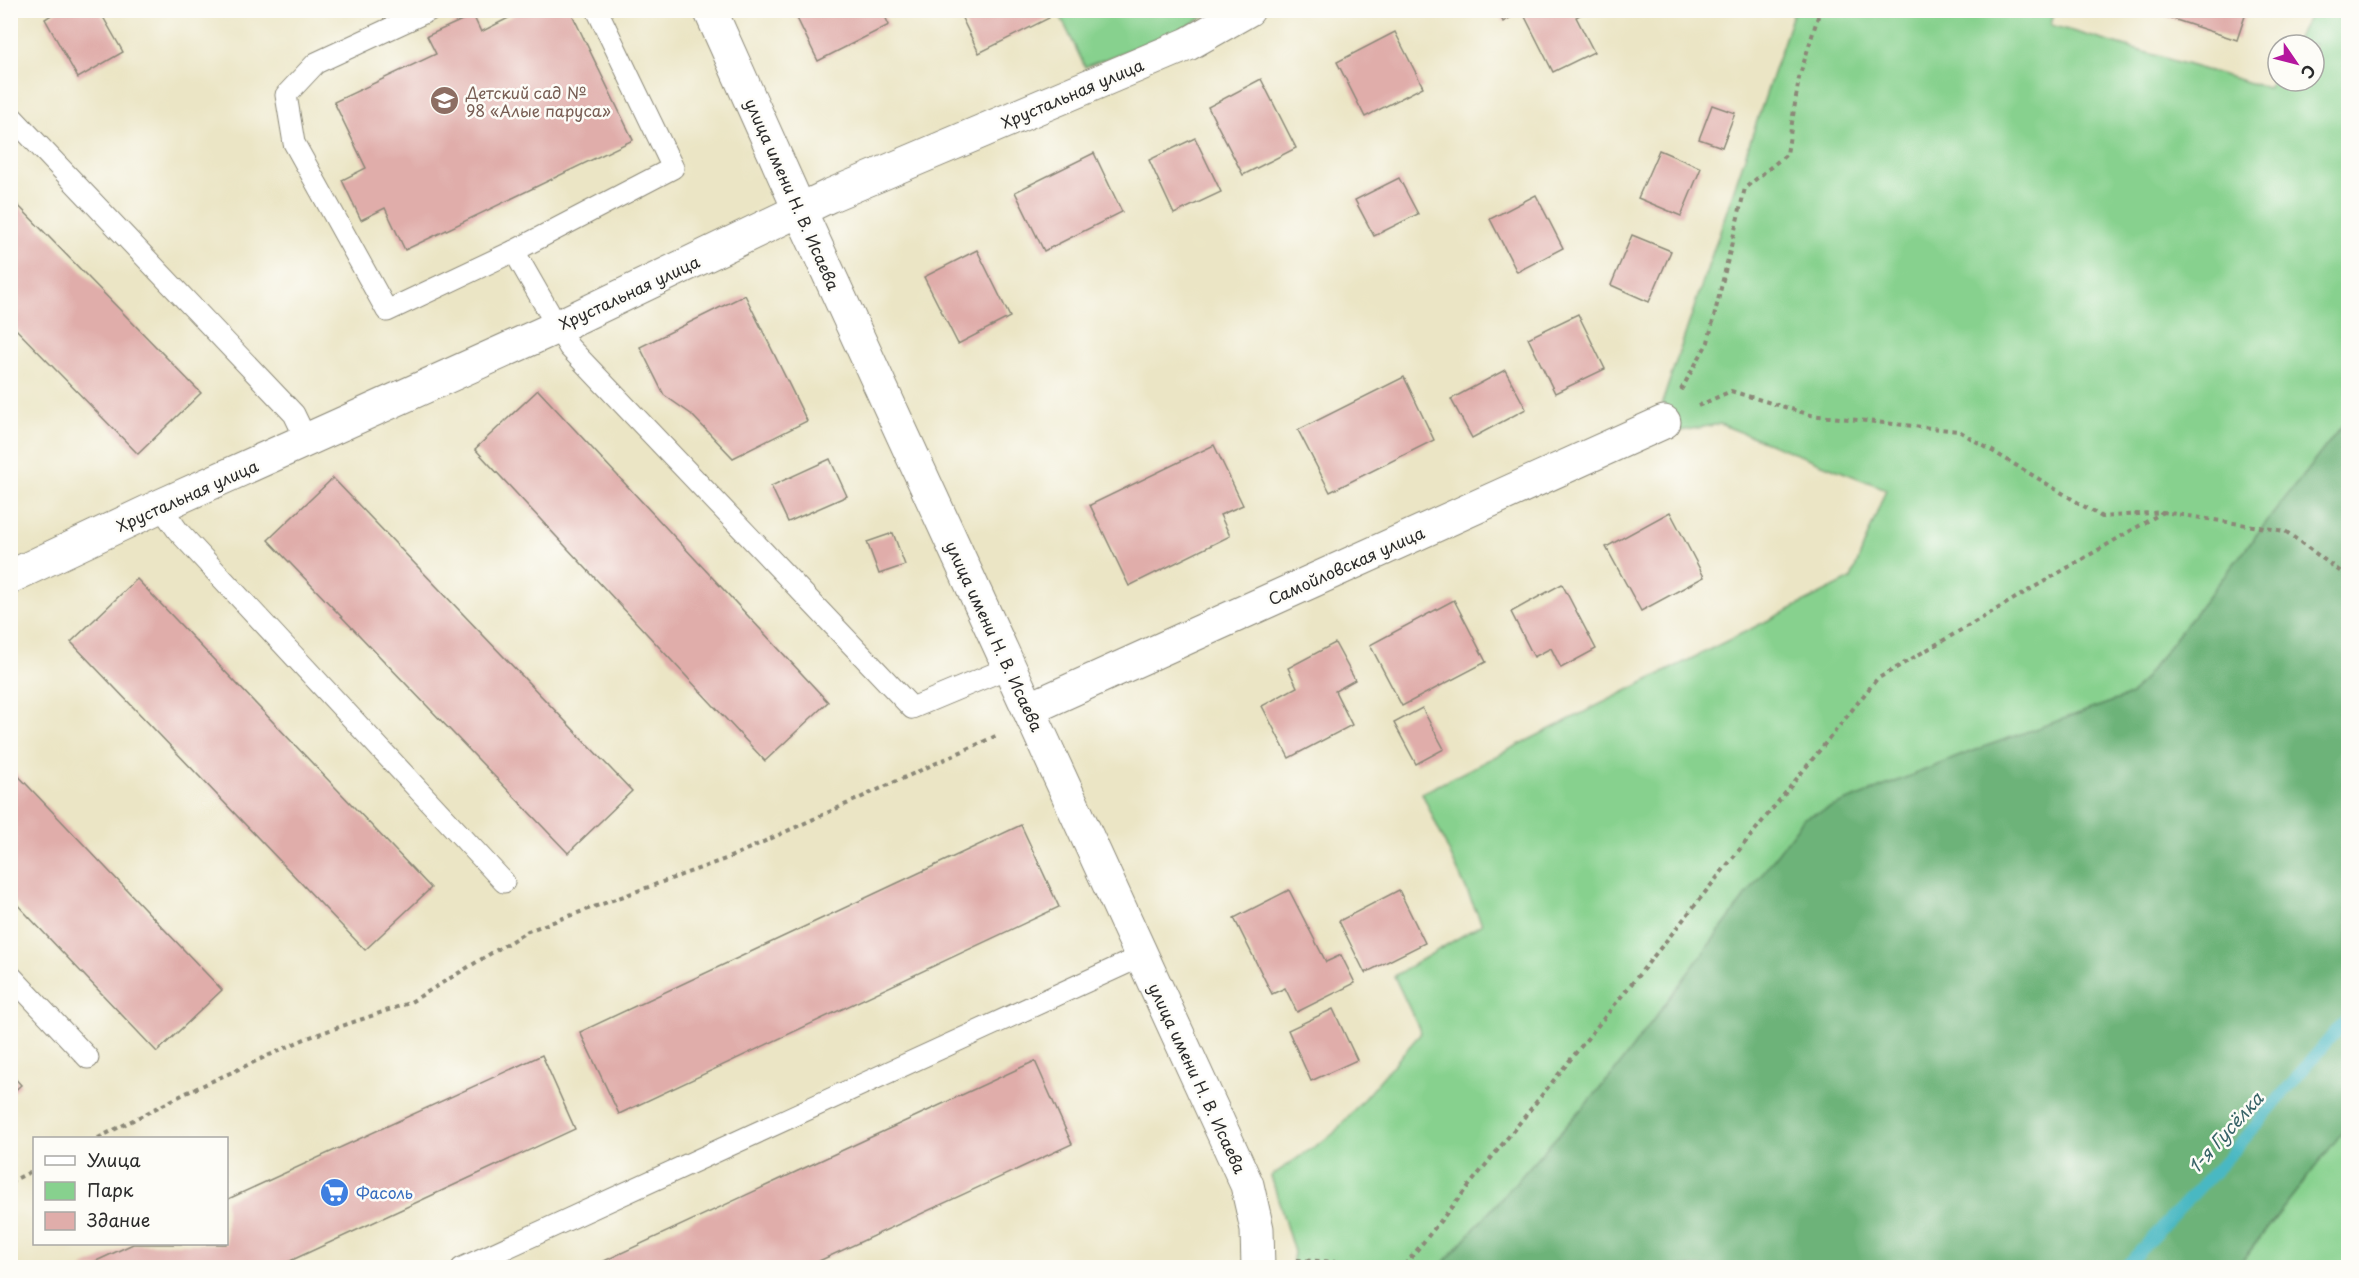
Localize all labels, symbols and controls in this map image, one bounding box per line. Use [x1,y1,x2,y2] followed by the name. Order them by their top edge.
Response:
[2266,33,2326,93] north arrow
[997,52,1147,134] street label: Хрустальная улица
[2296,60,2322,84] text: С
[465,80,611,122] place label: Детский сад № 98 «Алые паруса»
[429,85,461,117] school or university icon: Детский сад № 98 «Алые паруса»
[740,94,846,294] street label: улица имени Н. В. Исаева
[555,249,703,335] street label: Хрустальная улица
[112,453,262,537] street label: Хрустальная улица
[1264,520,1428,610] street label: Самойловская улица
[940,537,1050,735] street label: улица имени Н. В. Исаева
[1143,979,1253,1177] street label: улица имени Н. В. Исаева
[2181,1085,2269,1179] water label: 1-я Гусёлка
[33,1137,228,1245] legend
[87,1146,141,1173] text: Улица
[87,1176,134,1203] text: Парк
[319,1176,351,1208] supermarket icon: Фасоль
[356,1180,413,1204] place label: Фасоль
[87,1206,150,1233] text: Здание

